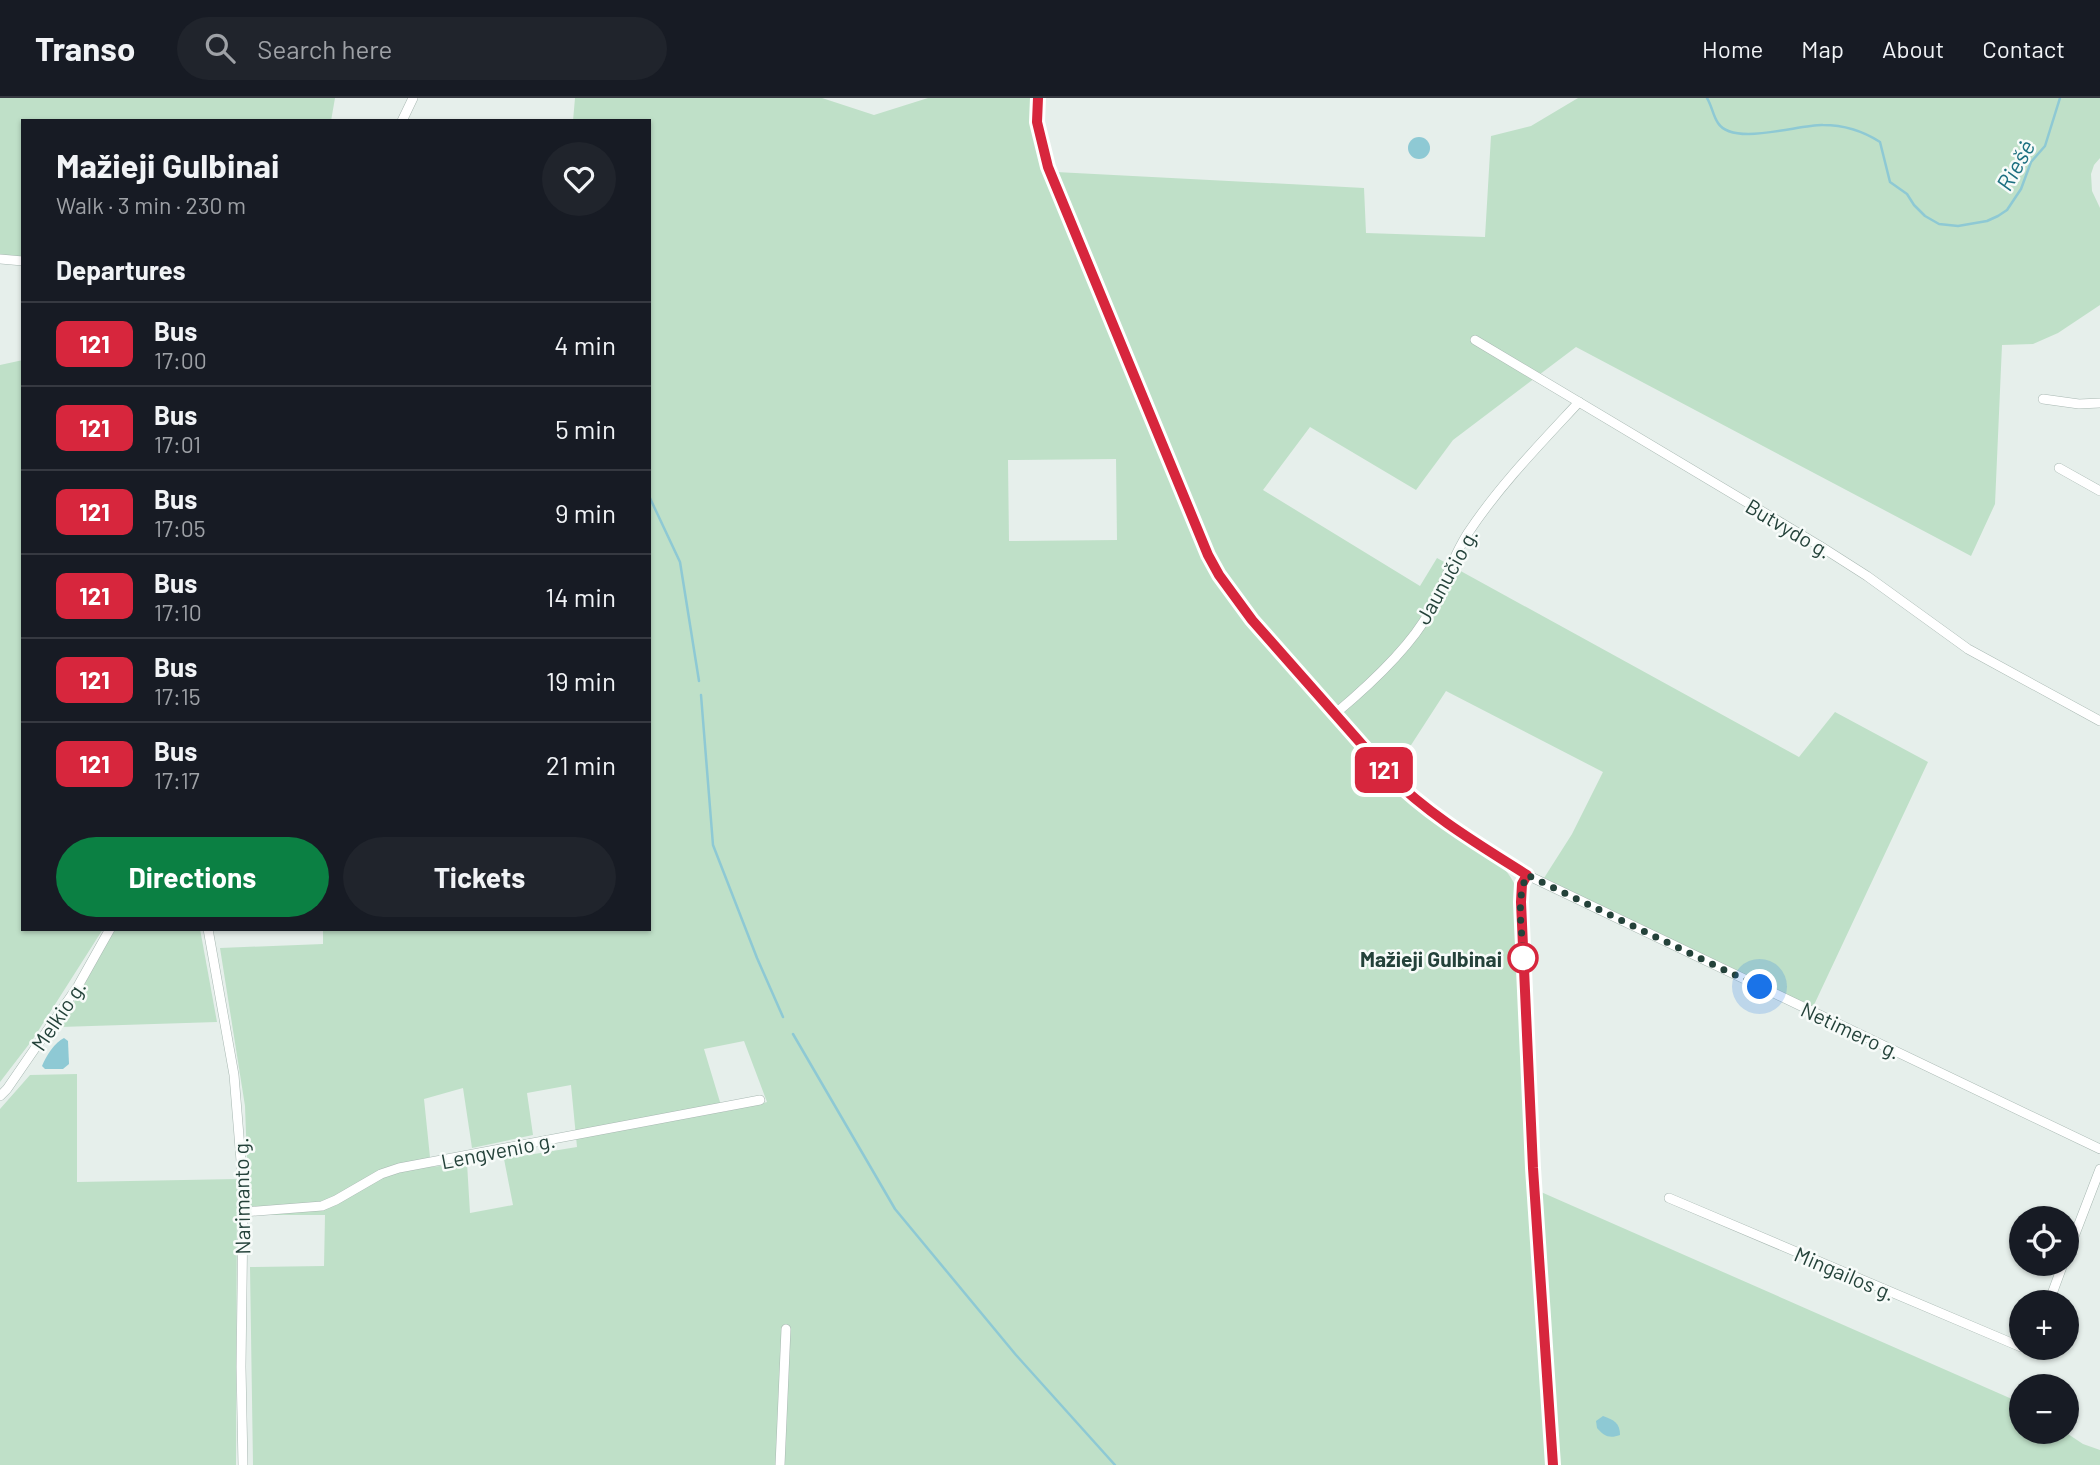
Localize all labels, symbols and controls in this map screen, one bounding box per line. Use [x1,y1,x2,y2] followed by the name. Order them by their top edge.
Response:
[177,17,667,80] search box
[35,28,135,68] text: Transo
[201,29,239,67] icon: search
[257,33,392,64] text: Search here
[1702,34,1763,63] text: Home
[1801,34,1844,63] text: Map
[1882,34,1944,63] text: About
[1982,34,2065,63] text: Contact
[1990,135,2040,195] water label: Riešė
[542,142,616,216] button: heart
[56,145,279,185] text: Mažieji Gulbinai
[56,191,246,219] text: Walk · 3 min · 230 m
[56,254,186,285] text: Departures
[154,315,197,346] text: Bus
[79,329,110,358] text: 121
[554,329,616,360] text: 4 min
[154,346,207,374] text: 17:00
[154,399,197,430] text: Bus
[79,413,110,442] text: 121
[555,413,616,444] text: 5 min
[154,430,201,458] text: 17:01
[154,483,197,514] text: Bus
[1742,493,1836,563] street label: Butvydo g.
[79,497,110,526] text: 121
[555,497,616,528] text: 9 min
[154,514,206,542] text: 17:05
[1409,524,1483,628] street label: Jaunučio g.
[154,567,197,598] text: Bus
[79,581,110,610] text: 121
[545,581,616,612] text: 14 min
[154,598,202,626] text: 17:10
[154,651,197,682] text: Bus
[79,665,110,694] text: 121
[546,665,616,696] text: 19 min
[154,682,201,710] text: 17:15
[154,735,197,766] text: Bus
[1344,747,1424,793] line badge: 121
[79,749,110,778] text: 121
[546,749,616,780] text: 21 min
[1369,755,1399,784] text: 121
[154,766,200,794] text: 17:17
[56,837,329,917] button: Directions
[343,837,616,917] button: Tickets
[1508,943,1538,973] marker: Mažieji Gulbinai
[1360,946,1502,971] place label: Mažieji Gulbinai
[1742,969,1777,1004] your location
[25,975,91,1055] street label: Melkio g.
[1797,996,1905,1064] street label: Netimero g.
[439,1127,557,1173] street label: Lengvenio g.
[227,1137,255,1255] street label: Narimanto g.
[2009,1206,2079,1444] map controls
[2009,1206,2079,1276] button: locate
[1791,1241,1899,1305] street label: Mingailos g.
[2009,1290,2079,1360] button: +
[2009,1374,2079,1444] button: −

